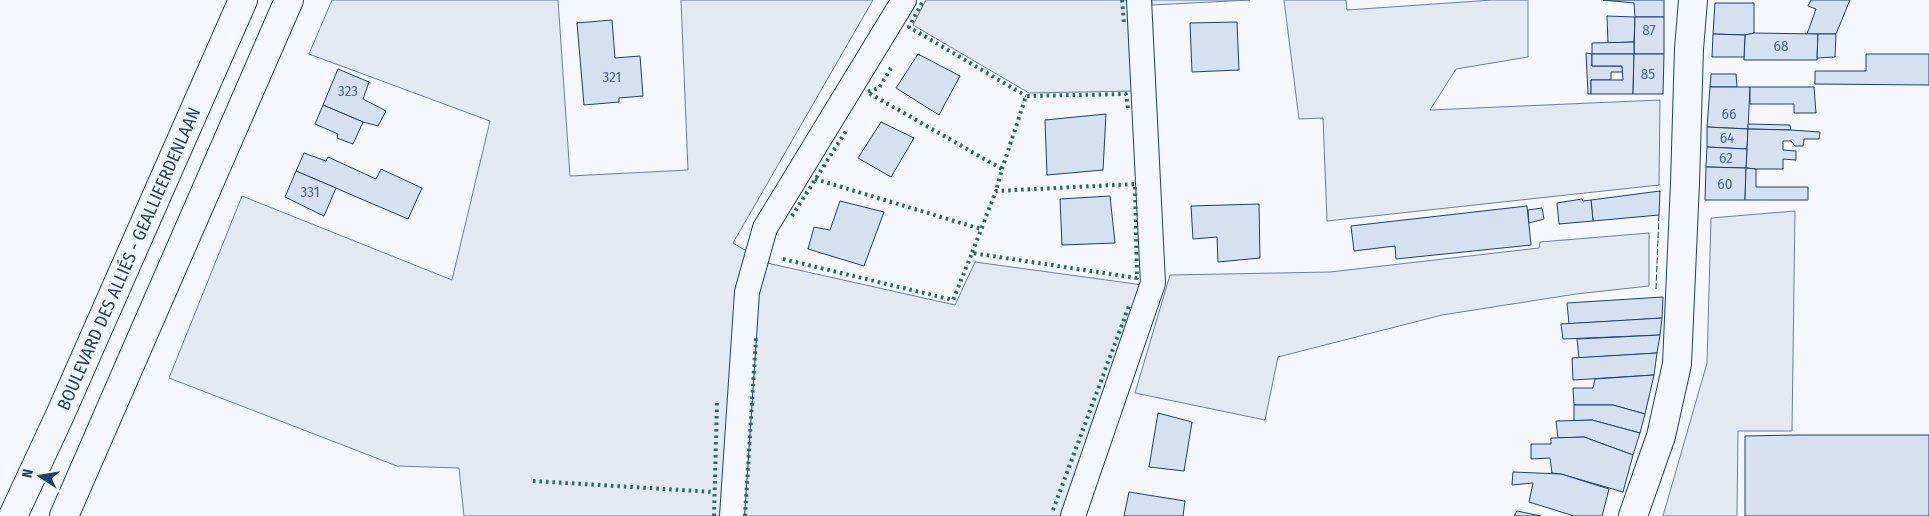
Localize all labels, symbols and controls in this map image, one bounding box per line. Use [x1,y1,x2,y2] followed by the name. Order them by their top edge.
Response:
[1642,21,1656,39] house number: 87
[1774,37,1788,55] house number: 68
[1641,65,1655,83] house number: 85
[603,68,621,86] house number: 321
[338,82,358,100] house number: 323
[52,104,205,414] street label: BOULEVARD DES ALLIÉS - GEALLIEERDENLAAN
[1722,105,1736,123] house number: 66
[1720,129,1734,147] house number: 64
[1719,149,1733,167] house number: 62
[1717,175,1733,193] house number: 60
[300,183,320,201] house number: 331
[15,451,65,501] north arrow
[19,468,37,479] text: N

